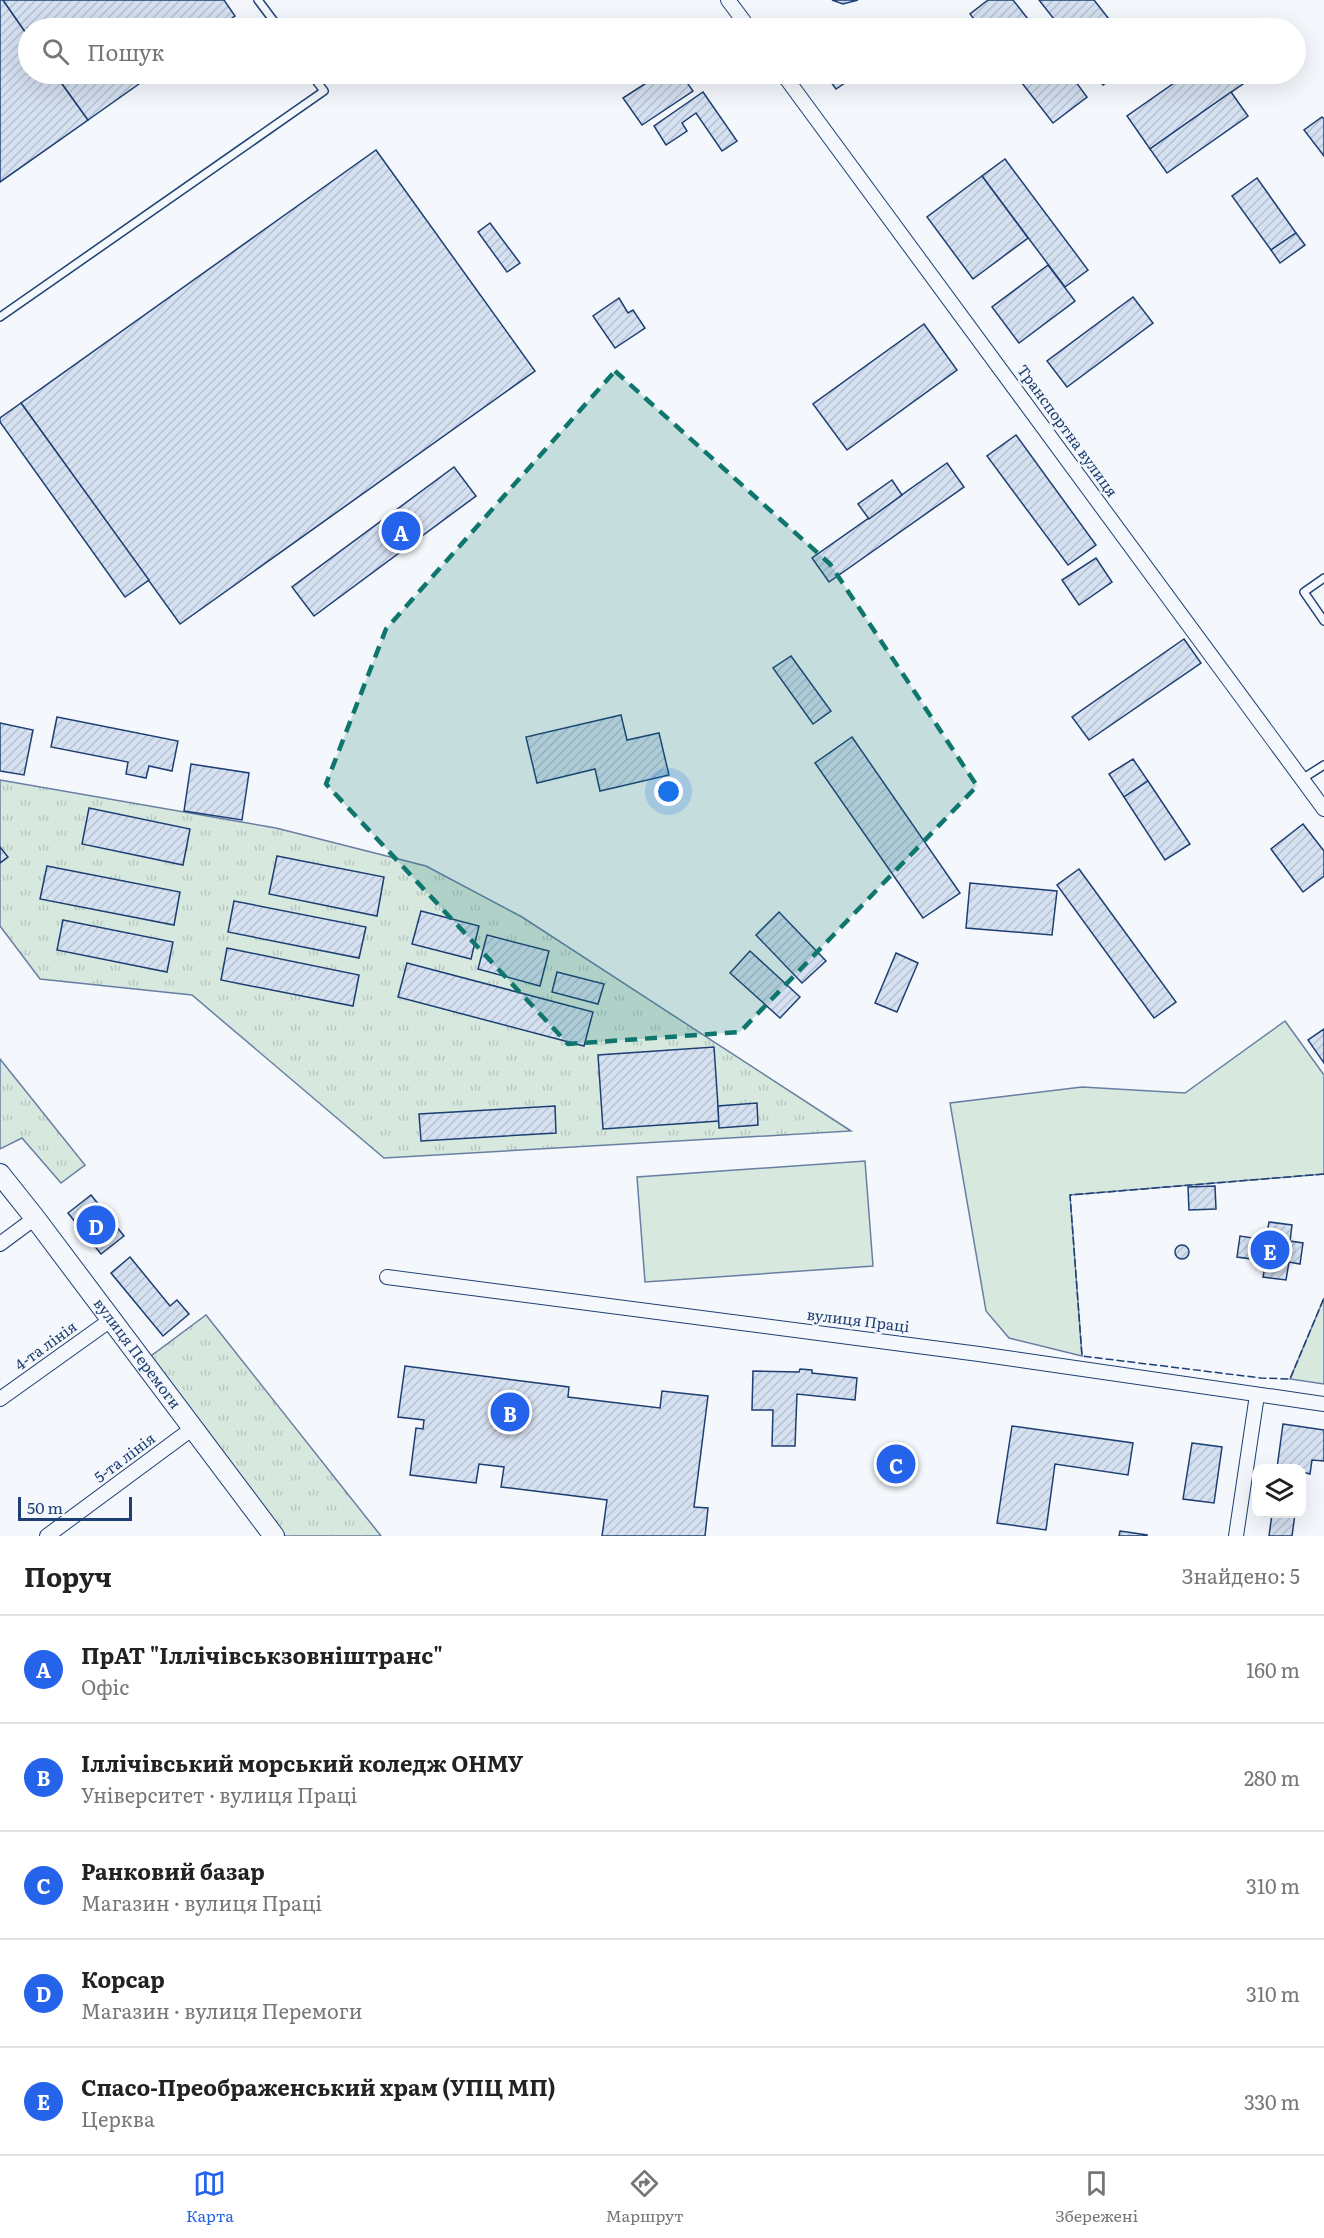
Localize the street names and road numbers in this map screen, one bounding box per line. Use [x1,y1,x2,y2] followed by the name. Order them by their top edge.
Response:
[1012,359,1124,501] street label: Транспортна вулиця
[89,1292,188,1413] street label: вулиця Перемоги
[806,1302,911,1337] street label: вулиця Праці
[9,1314,81,1375] street label: 4-та лінія
[89,1426,159,1487] street label: 5-та лінія

